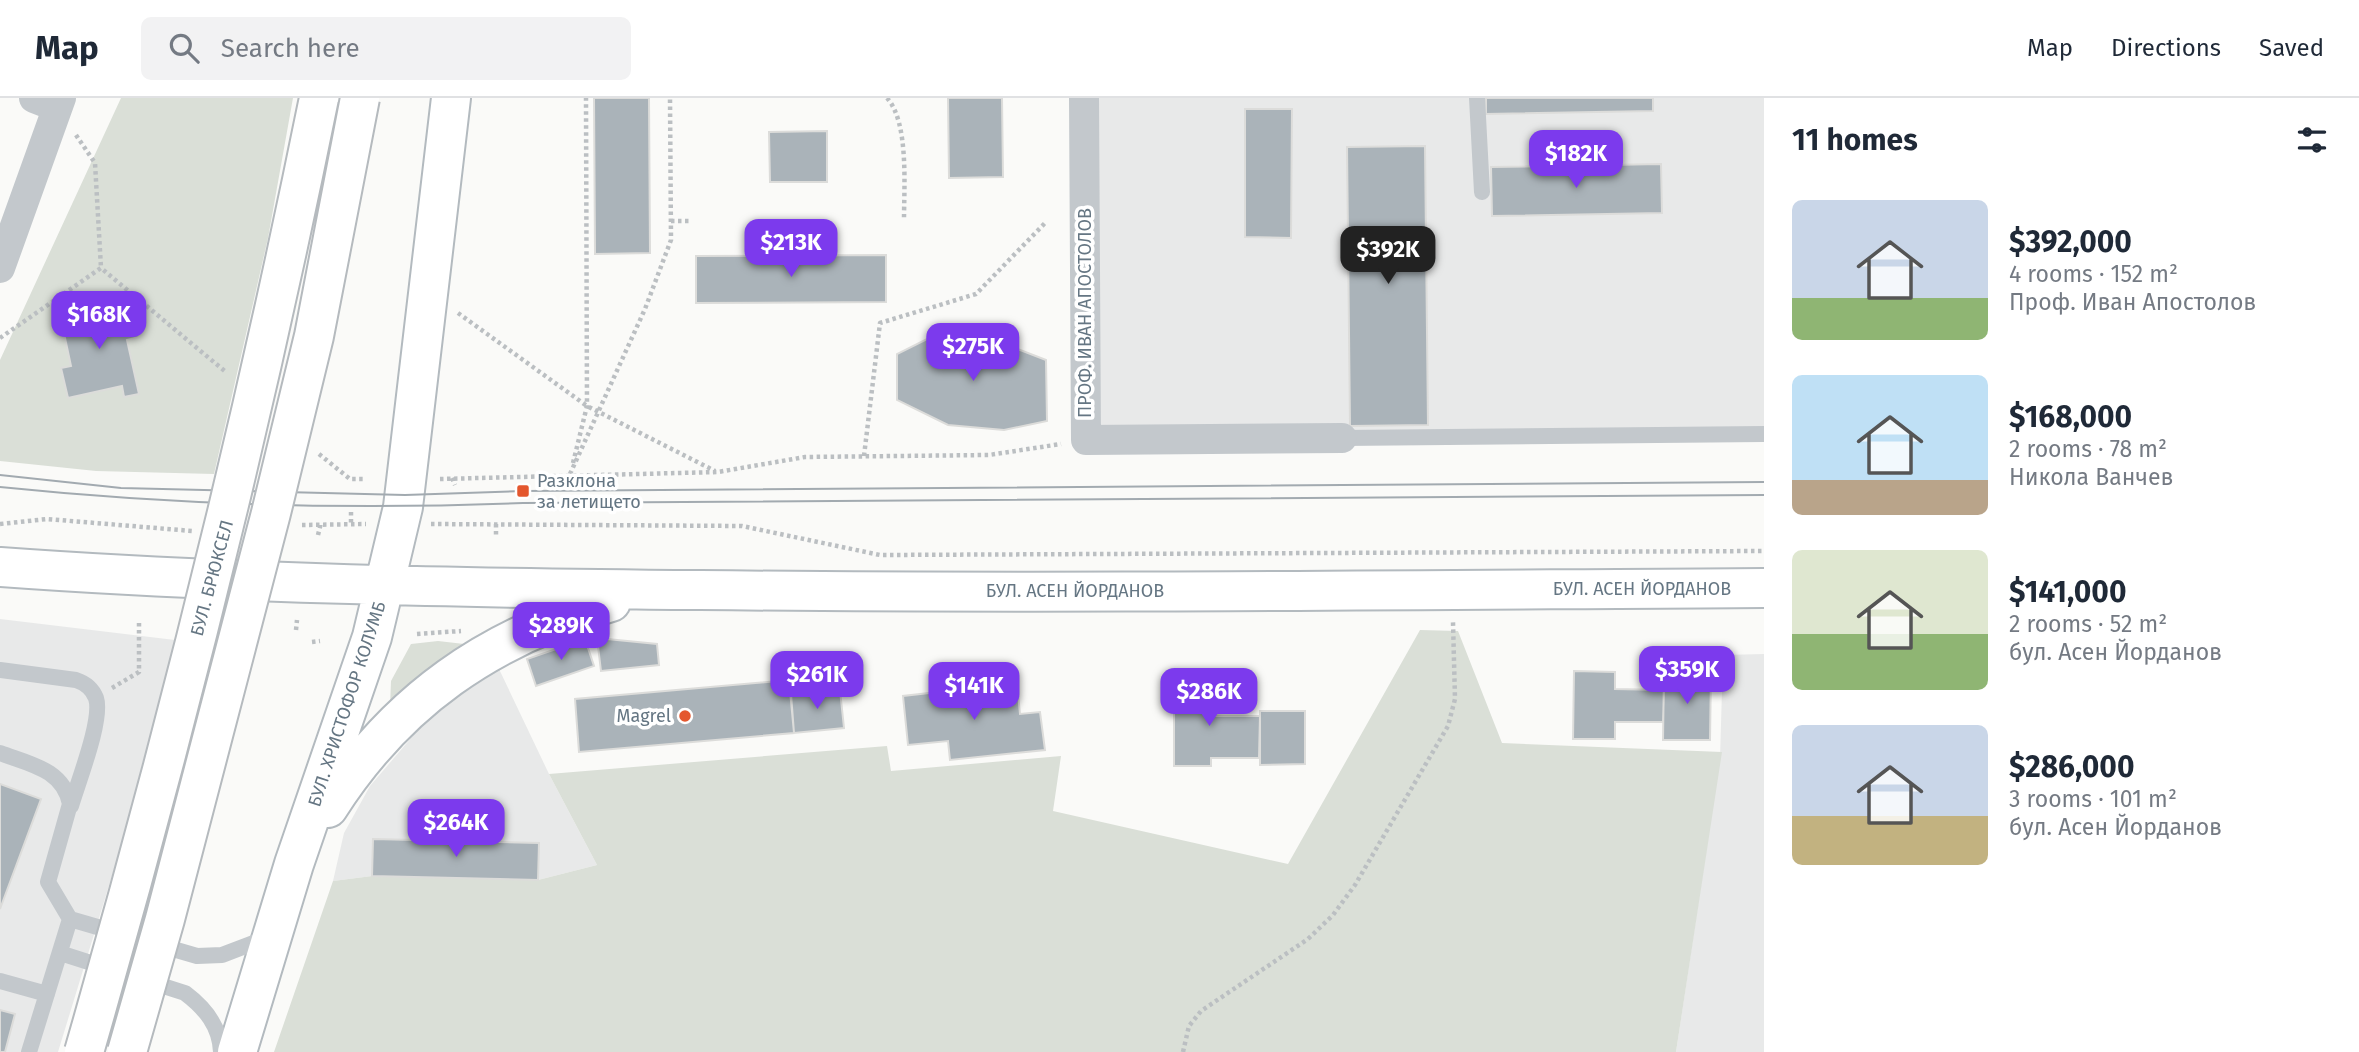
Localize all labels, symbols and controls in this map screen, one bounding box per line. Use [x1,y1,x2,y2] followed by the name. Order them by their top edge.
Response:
[141,17,631,80] search box
[35,28,99,68] text: Map
[165,29,203,67] icon: search
[221,33,360,64] text: Search here
[2027,34,2073,62] text: Map
[2111,34,2221,62] text: Directions
[2259,34,2324,62] text: Saved
[2293,121,2331,159] icon: filters
[1792,122,1918,158] text: 11 homes
[1527,130,1625,190] pin: $182K
[1545,139,1607,167] text: $182K
[1074,208,1096,418] street label: ПРОФ. ИВАН АПОСТОЛОВ
[742,220,840,279] pin: $213K
[2009,224,2132,260] text: $392,000
[1339,226,1437,286] pin: $392K
[761,228,821,256] text: $213K
[1848,228,1932,312] icon: home
[1356,235,1420,263] text: $392K
[2009,260,2178,288] text: 4 rooms · 152 m²
[2009,288,2256,316] text: Проф. Иван Апостолов
[50,292,148,351] pin: $168K
[67,300,131,328] text: $168K
[924,324,1022,383] pin: $275K
[942,332,1004,360] text: $275K
[2009,399,2132,435] text: $168,000
[1848,403,1932,487] icon: home
[2009,435,2167,463] text: 2 rooms · 78 m²
[2009,463,2174,491] text: Никола Ванчев
[537,470,641,513] place label: Разклона за летището
[515,483,531,499] marker: Разклона за летището
[186,518,238,638] street label: БУЛ. БРЮКСЕЛ
[2009,574,2126,610] text: $141,000
[1553,578,1731,600] street label: БУЛ. АСЕН ЙОРДАНОВ
[1848,578,1932,662] icon: home
[986,580,1164,602] street label: БУЛ. АСЕН ЙОРДАНОВ
[303,599,391,809] street label: БУЛ. ХРИСТОФОР КОЛУМБ
[512,602,610,662] pin: $289K
[2009,610,2167,638] text: 2 rooms · 52 m²
[529,611,593,639] text: $289K
[2009,638,2222,666] text: бул. Асен Йорданов
[1638,646,1736,706] pin: $359K
[768,652,866,711] pin: $261K
[1655,655,1719,683] text: $359K
[786,660,848,688] text: $261K
[925,662,1023,722] pin: $141K
[1160,668,1258,728] pin: $286K
[944,671,1004,699] text: $141K
[1176,677,1242,705] text: $286K
[617,705,671,727] place label: Magrel
[677,708,693,724] marker: Magrel
[2009,749,2134,785] text: $286,000
[1848,753,1932,837] icon: home
[2009,785,2177,813] text: 3 rooms · 101 m²
[407,800,505,859] pin: $264K
[424,808,488,836] text: $264K
[2009,813,2222,841] text: бул. Асен Йорданов

